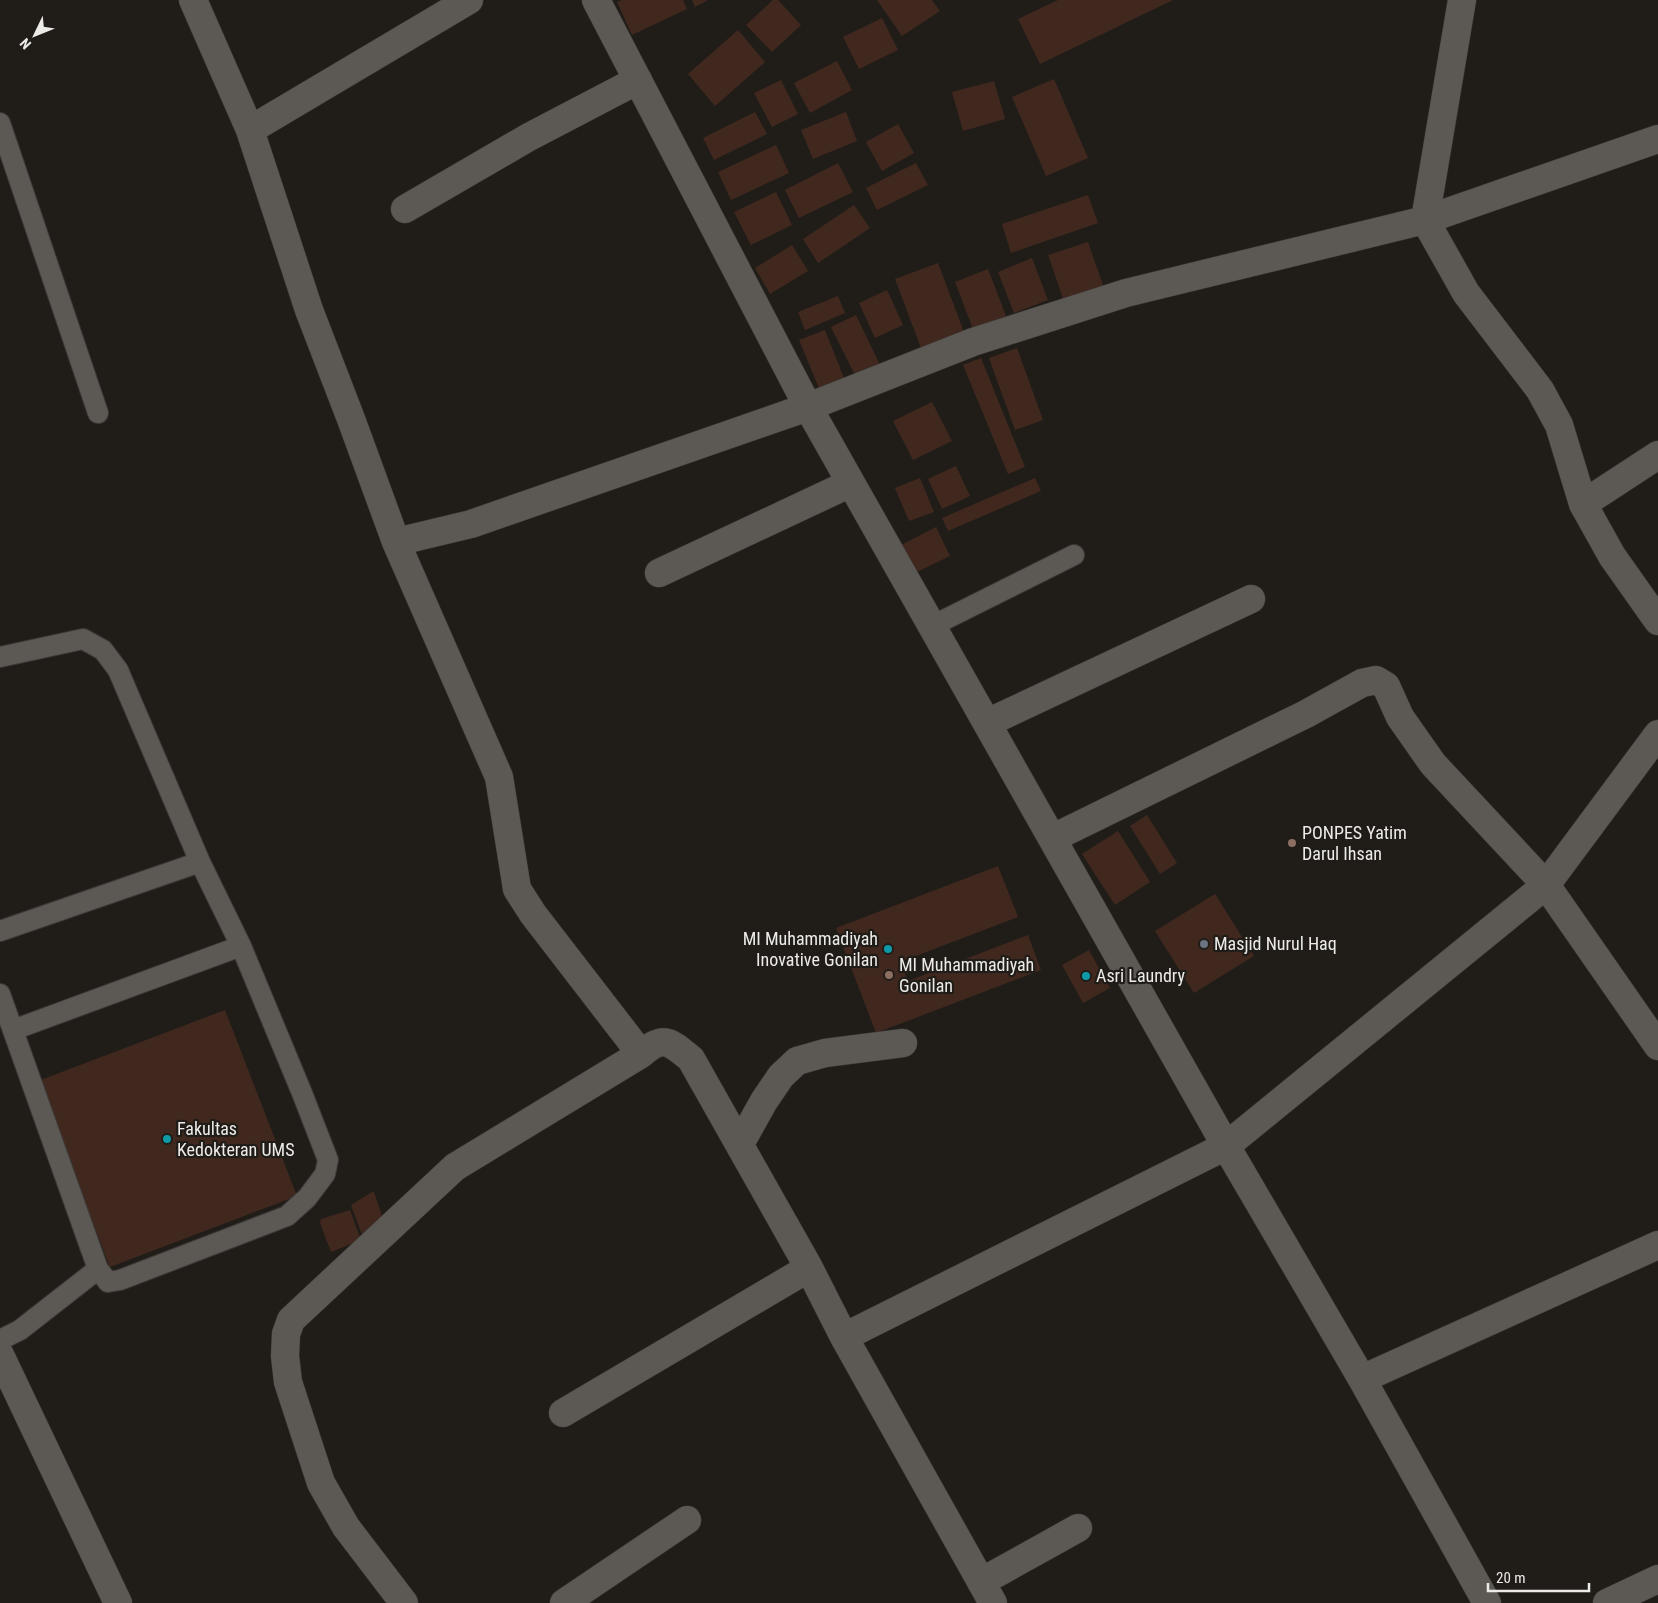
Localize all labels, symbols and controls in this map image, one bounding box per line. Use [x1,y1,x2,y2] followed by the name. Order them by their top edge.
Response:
[10,10,60,60] north arrow
[17,35,34,52] text: N
[1302,822,1407,864] place label: PONPES Yatim Darul Ihsan
[1286,837,1298,849] marker: PONPES Yatim Darul Ihsan
[743,928,878,970] place label: MI Muhammadiyah Inovative Gonilan
[1214,933,1337,954] place label: Masjid Nurul Haq
[1198,938,1210,950] marker: Masjid Nurul Haq
[882,943,894,955] marker: MI Muhammadiyah Inovative Gonilan
[899,954,1034,996] place label: MI Muhammadiyah Gonilan
[1096,965,1186,986] place label: Asri Laundry
[883,969,895,981] marker: MI Muhammadiyah Gonilan
[1080,970,1092,982] marker: Asri Laundry
[177,1118,295,1160] place label: Fakultas Kedokteran UMS
[161,1133,173,1145] marker: Fakultas Kedokteran UMS
[1488,1560,1589,1592] scale bar
[1496,1569,1526,1587] text: 20 m

